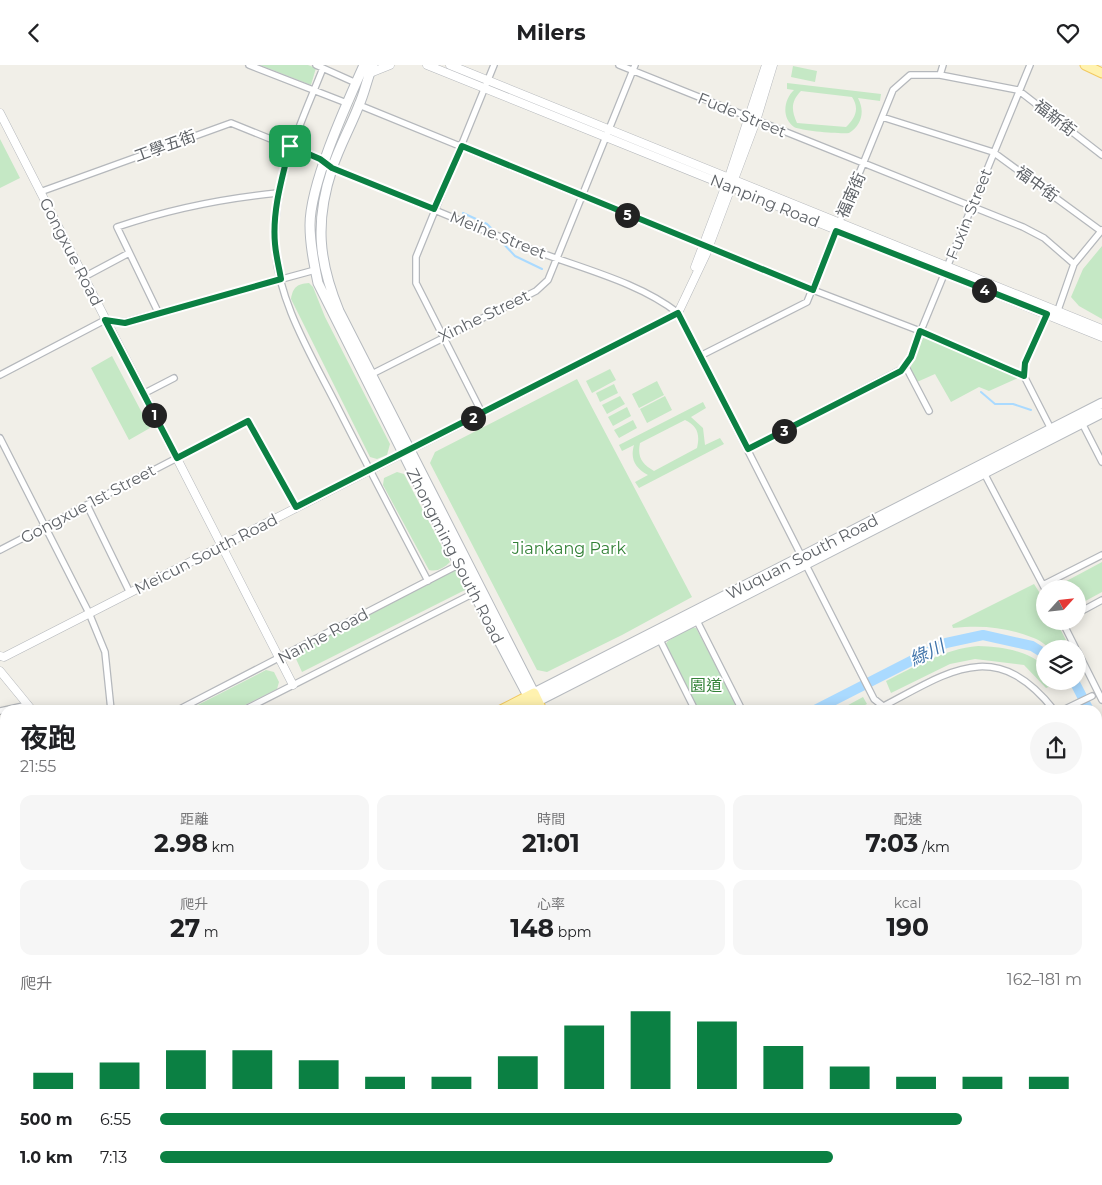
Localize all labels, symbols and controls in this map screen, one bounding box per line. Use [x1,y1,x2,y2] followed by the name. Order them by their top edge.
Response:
[20,19,48,47] icon: back
[516,19,586,46] text: Milers
[1054,19,1082,47] icon: heart
[695,89,789,142] street label: Fude Street
[1030,96,1080,140] street label: 福新街
[269,125,311,167] pin
[132,126,198,166] street label: 工學五街
[276,132,304,160] icon: arrive
[1012,162,1062,206] street label: 福中街
[942,165,996,262] street label: Fuxin Street
[833,169,869,221] street label: 福南街
[708,170,822,232] street label: Nanping Road
[36,195,106,309] street label: Gongxue Road
[614,203,640,227] pin: 5
[623,206,632,224] text: 5
[447,207,549,263] street label: Meihe Street
[972,277,996,303] pin: 4
[980,281,989,299] text: 4
[435,286,533,346] street label: Xinhe Street
[142,403,166,427] pin: 1
[460,405,486,431] pin: 2
[152,406,157,424] text: 1
[469,409,478,427] text: 2
[772,419,796,443] pin: 3
[780,422,789,440] text: 3
[17,460,159,548] street label: Gongxue 1st Street
[402,465,508,647] street label: Zhongming South Road
[131,510,281,598] street label: Meicun South Road
[723,510,881,604] street label: Wuquan South Road
[511,539,626,558] park label: Jiankang Park
[1036,580,1086,630] north arrow
[1036,580,1086,690] map controls
[274,604,372,668] street label: Nanhe Road
[906,634,950,671] water label: 綠川
[1036,640,1086,690] button: layers
[690,676,722,695] park label: 園道
[20,721,76,755] text: 夜跑
[1030,722,1082,774] button: share
[20,757,56,776] text: 21:55
[180,810,208,828] text: 距離
[537,810,565,828] text: 時間
[894,810,922,828] text: 配速
[154,828,208,858] text: 2.98
[522,828,580,858] text: 21:01
[865,828,918,858] text: 7:03
[208,838,235,856] text: km
[918,838,950,856] text: /km
[894,894,922,912] text: kcal
[180,895,208,913] text: 爬升
[537,895,565,913] text: 心率
[886,912,929,942] text: 190
[170,913,200,943] text: 27
[510,913,554,943] text: 148
[200,923,219,941] text: m
[554,923,592,941] text: bpm
[1007,970,1082,989] text: 162–181 m
[20,974,52,993] text: 爬升
[20,1110,73,1129] text: 500 m
[100,1110,131,1129] text: 6:55
[20,1148,73,1167] text: 1.0 km
[100,1148,127,1167] text: 7:13

